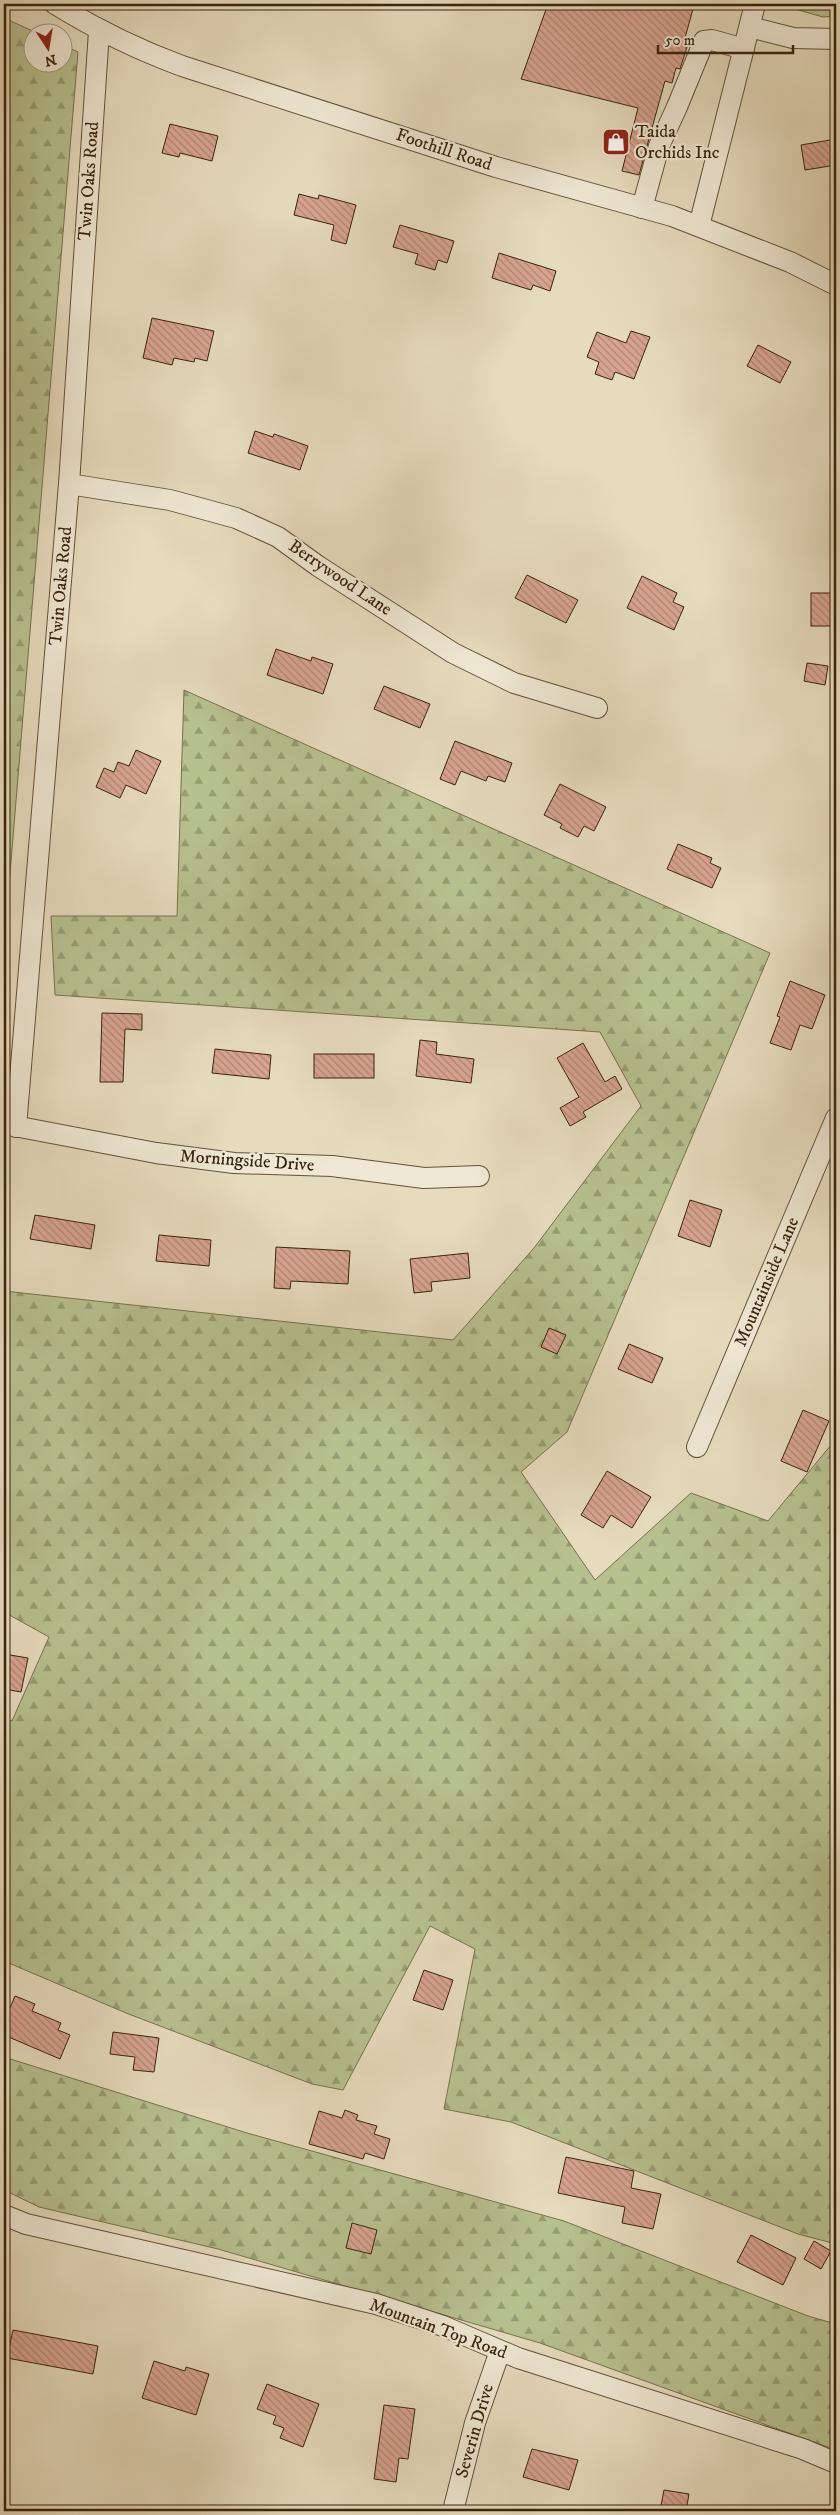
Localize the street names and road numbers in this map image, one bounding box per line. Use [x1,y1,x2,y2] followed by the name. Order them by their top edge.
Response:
[74,121,104,241] street label: Twin Oaks Road
[393,124,495,176] street label: Foothill Road
[45,526,77,646] street label: Twin Oaks Road
[284,535,396,621] street label: Berrywood Lane
[179,1145,315,1177] street label: Morningside Drive
[730,1214,804,1350] street label: Mountainside Lane
[366,2294,510,2364] street label: Mountain Top Road
[451,2381,499,2481] street label: Severin Drive

